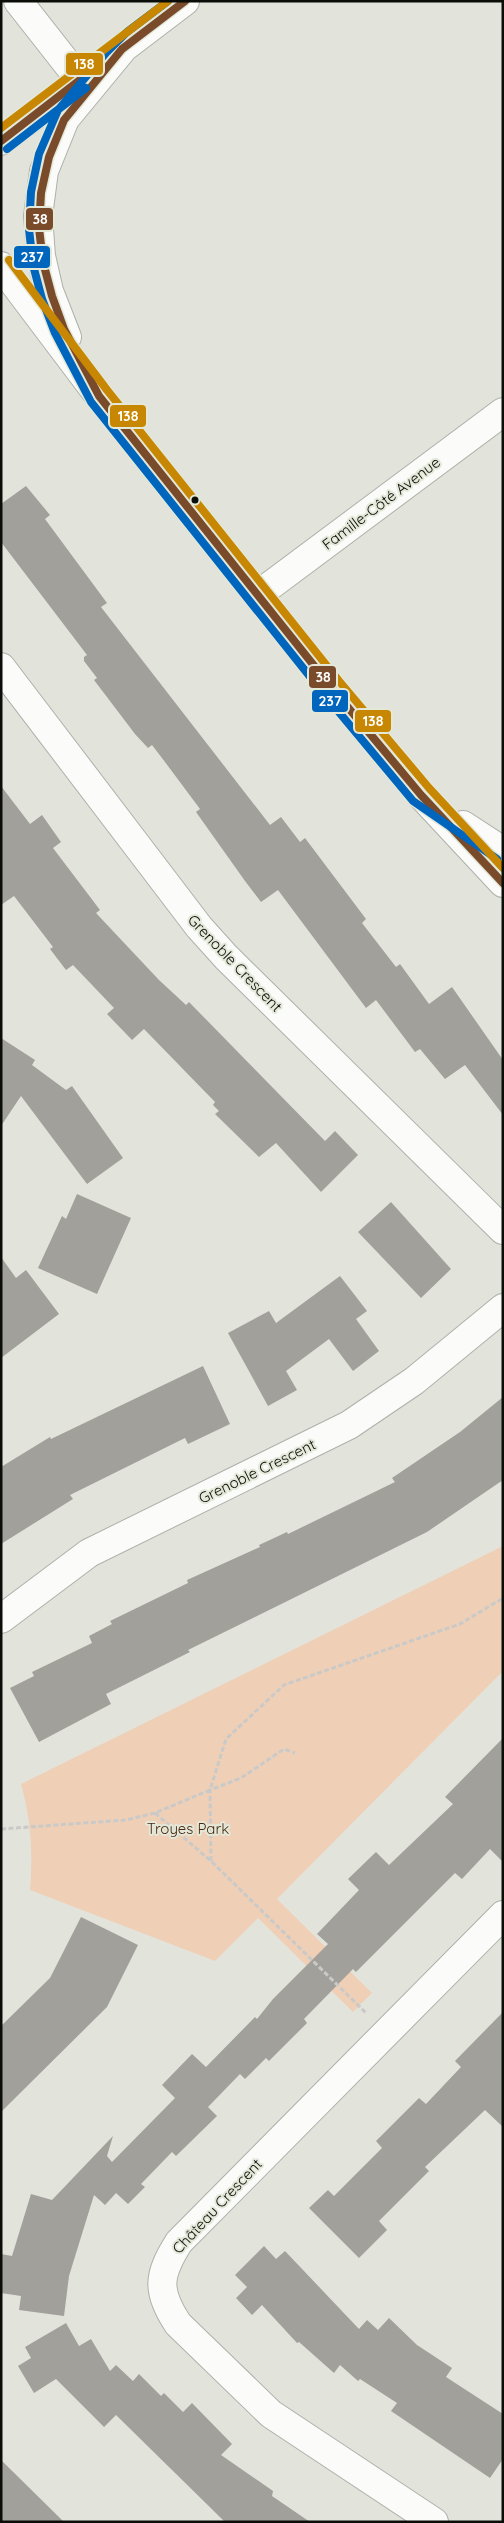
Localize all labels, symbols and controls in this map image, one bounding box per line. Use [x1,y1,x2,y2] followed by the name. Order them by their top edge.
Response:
[65,52,104,76] line badge: 138
[74,55,95,73] text: 138
[25,207,54,231] line badge: 38
[32,210,48,228] text: 38
[13,245,51,269] line badge: 237
[20,248,44,266] text: 237
[109,404,147,428] line badge: 138
[118,407,139,425] text: 138
[318,452,444,554] street label: Famille-Côté Avenue
[190,495,200,505] unlabelled marker
[308,665,337,689] line badge: 38
[315,668,331,686] text: 38
[311,689,349,713] line badge: 237
[318,692,342,710] text: 237
[354,709,392,733] line badge: 138
[363,712,384,730] text: 138
[184,910,286,1016] street label: Grenoble Crescent
[195,1434,319,1508] street label: Grenoble Crescent
[147,1819,229,1838] park label: Troyes Park
[168,2154,266,2258] street label: Château Crescent

